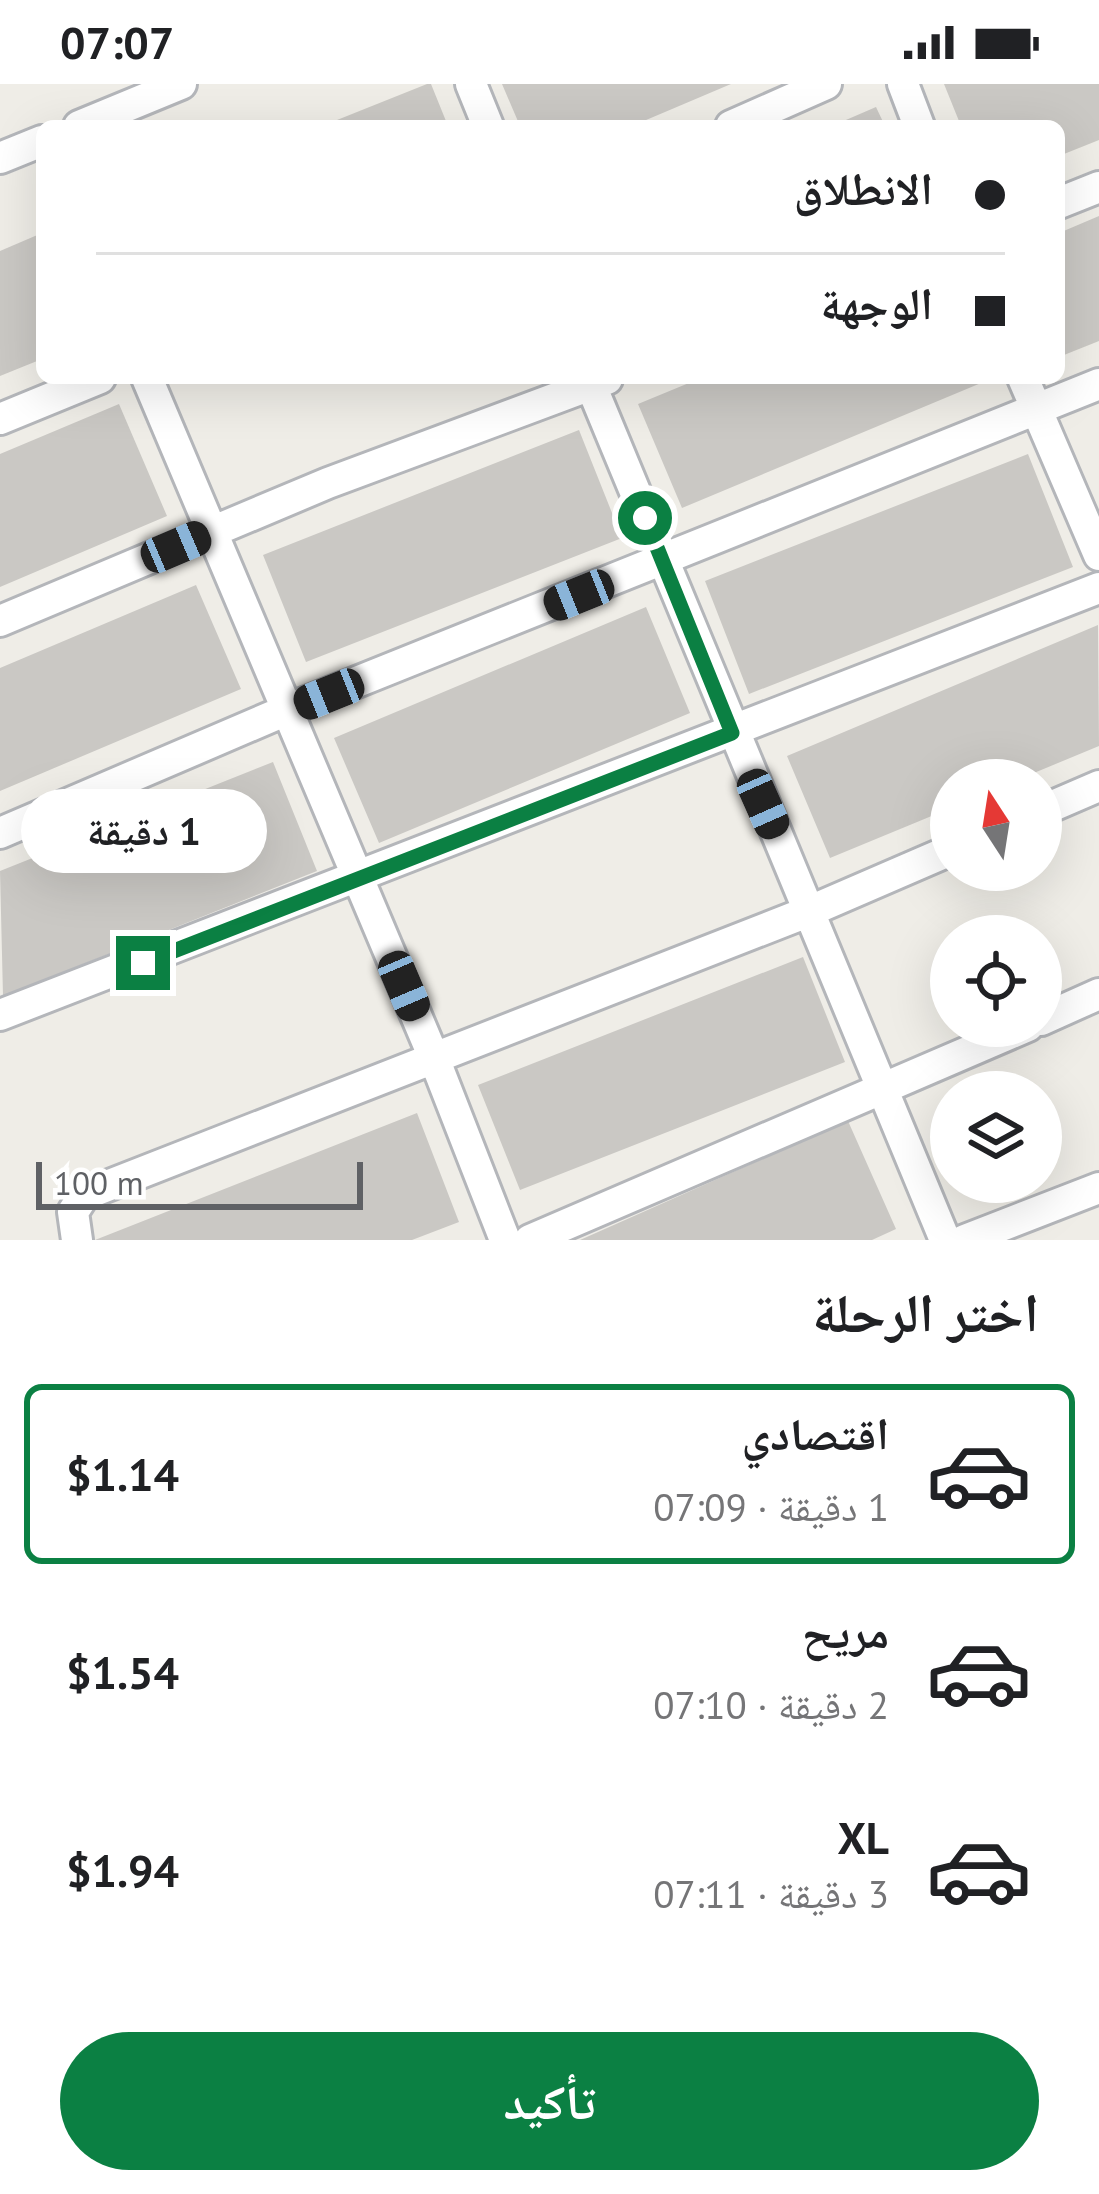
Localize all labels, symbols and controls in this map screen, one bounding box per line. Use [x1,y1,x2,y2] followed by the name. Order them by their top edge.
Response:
[60,13,174,71] text: 07:07
[794,159,933,217] text: الانطلاق
[820,274,933,332] text: الوجهة
[618,491,672,545] route start
[136,516,216,578] car
[539,565,619,625] car
[289,664,369,724] car
[930,759,1062,891] north arrow
[930,759,1062,1203] map controls
[732,764,794,844] car
[20,789,266,873] callout: 1 دقيقة
[87,805,201,856] text: 1 دقيقة
[930,915,1062,1047] button: locate
[116,936,170,990] route end
[373,946,435,1026] car
[930,1071,1062,1203] button: layers
[36,1156,363,1209] scale bar
[54,1161,144,1204] text: 100 m
[812,1277,1039,1347] text: اختر الرحلة
[742,1404,889,1462] text: اقتصادي
[925,1420,1033,1528] icon: car
[66,1445,179,1503] text: $1.14
[653,1481,889,1532] text: 1 دقيقة · 07:09
[802,1602,889,1660] text: مريح
[925,1618,1033,1726] icon: car
[66,1643,179,1701] text: $1.54
[653,1679,889,1730] text: 2 دقيقة · 07:10
[837,1808,889,1866] text: XL
[925,1816,1033,1924] icon: car
[66,1841,179,1899] text: $1.94
[653,1868,889,1919] text: 3 دقيقة · 07:11
[60,2032,1039,2170] button: تأكيد

